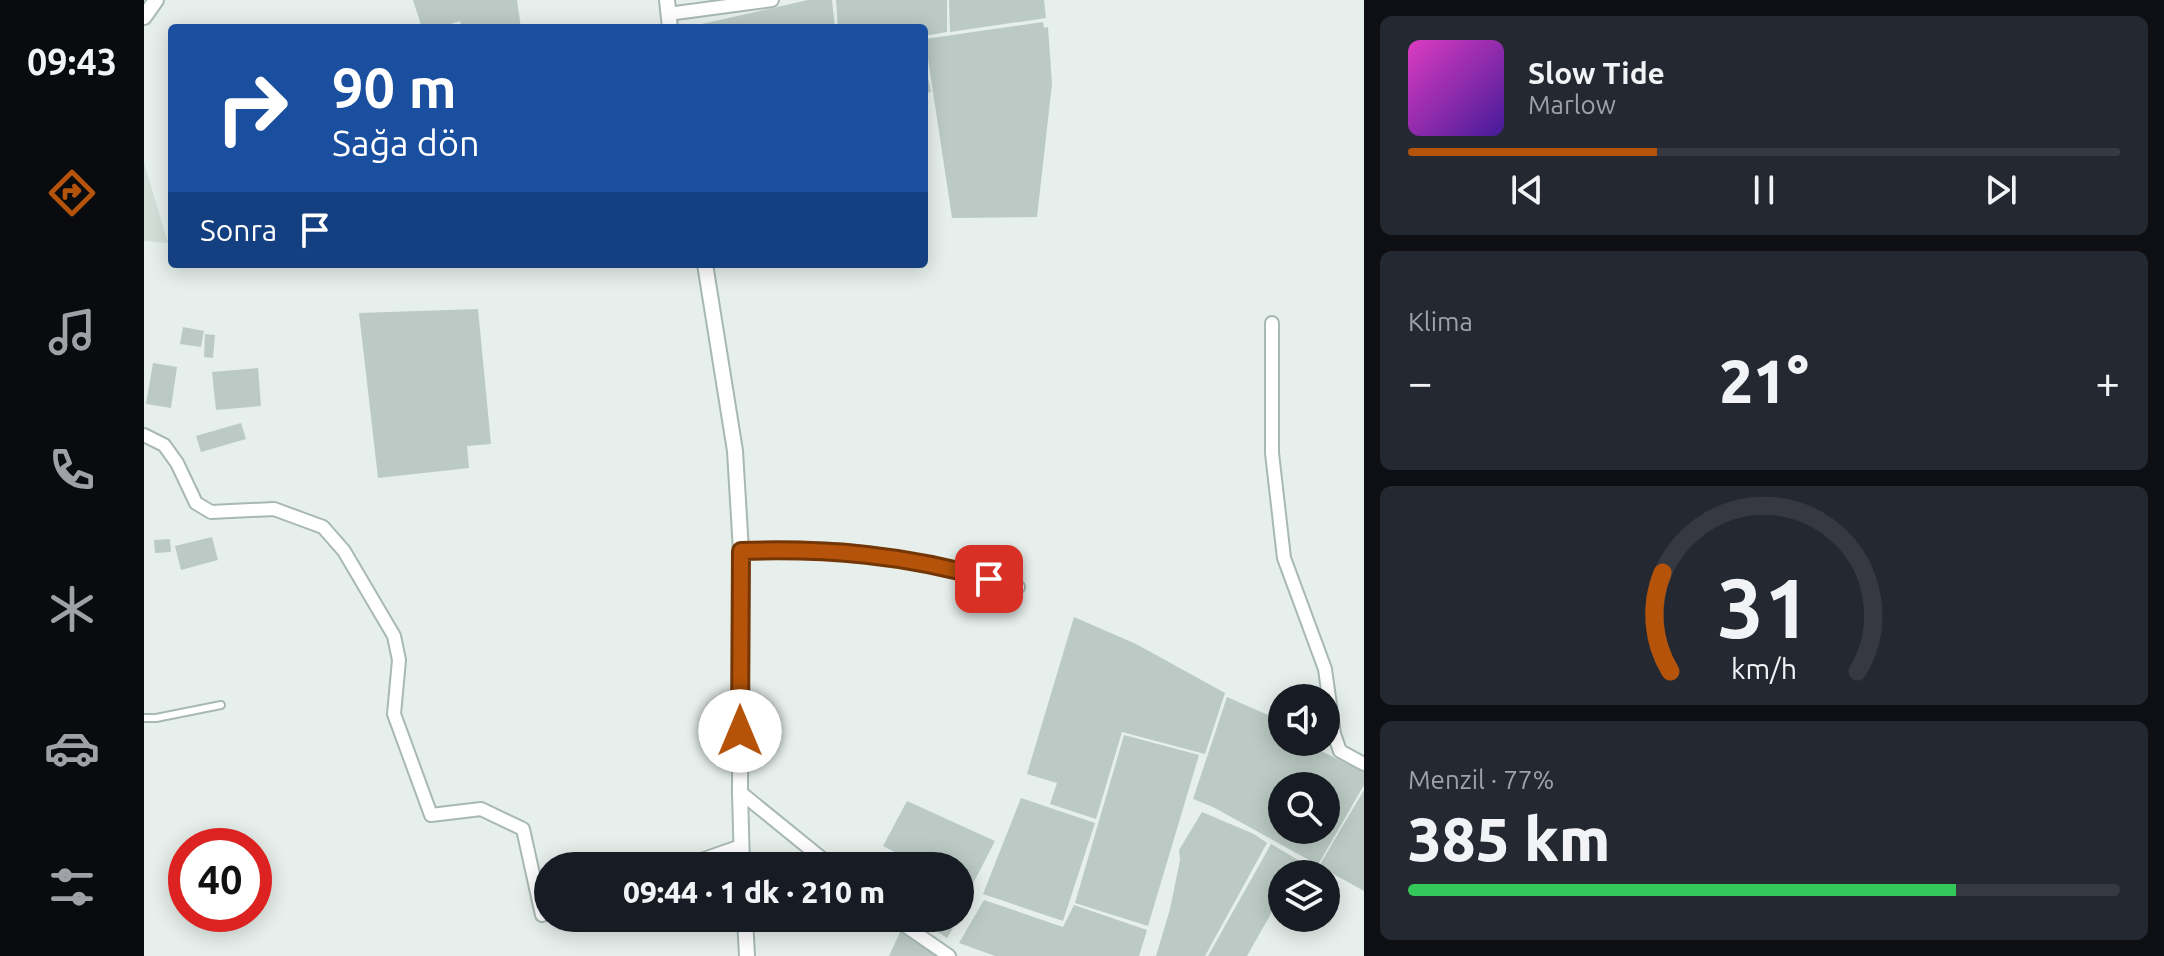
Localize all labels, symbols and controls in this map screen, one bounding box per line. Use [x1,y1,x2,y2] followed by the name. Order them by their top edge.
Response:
[27,41,117,82] text: 09:43
[200,56,304,160] icon: right
[332,56,457,119] text: 90 m
[1528,56,1665,90] text: Slow Tide
[1528,90,1616,119] text: Marlow
[332,122,480,163] text: Sağa dön
[44,165,100,221] icon: directions
[1505,168,1549,212] icon: previous
[1742,168,1786,212] icon: pause
[1979,168,2023,212] icon: next
[293,208,337,252] icon: arrive
[200,213,277,247] text: Sonra
[44,304,100,360] icon: music
[1408,307,1473,336] text: Klima
[1719,347,1809,414] text: 21°
[1408,357,1433,406] text: −
[2095,357,2120,406] text: +
[44,442,100,498] icon: phone
[955,545,1023,613] pin
[967,557,1011,601] icon: arrive
[1717,559,1811,653] text: 31
[44,581,100,637] icon: climate
[1731,652,1797,684] text: km/h
[1268,684,1340,932] map controls
[1268,684,1340,756] button: sound
[698,689,782,773] position arrow
[44,720,100,776] icon: car
[1408,765,1554,794] text: Menzil · 77%
[1268,772,1340,844] button: search
[1408,805,1610,872] text: 385 km
[168,828,272,932] speed limit sign: 40
[44,859,100,915] icon: filters
[1268,860,1340,932] button: layers
[623,875,885,909] text: 09:44 · 1 dk · 210 m

